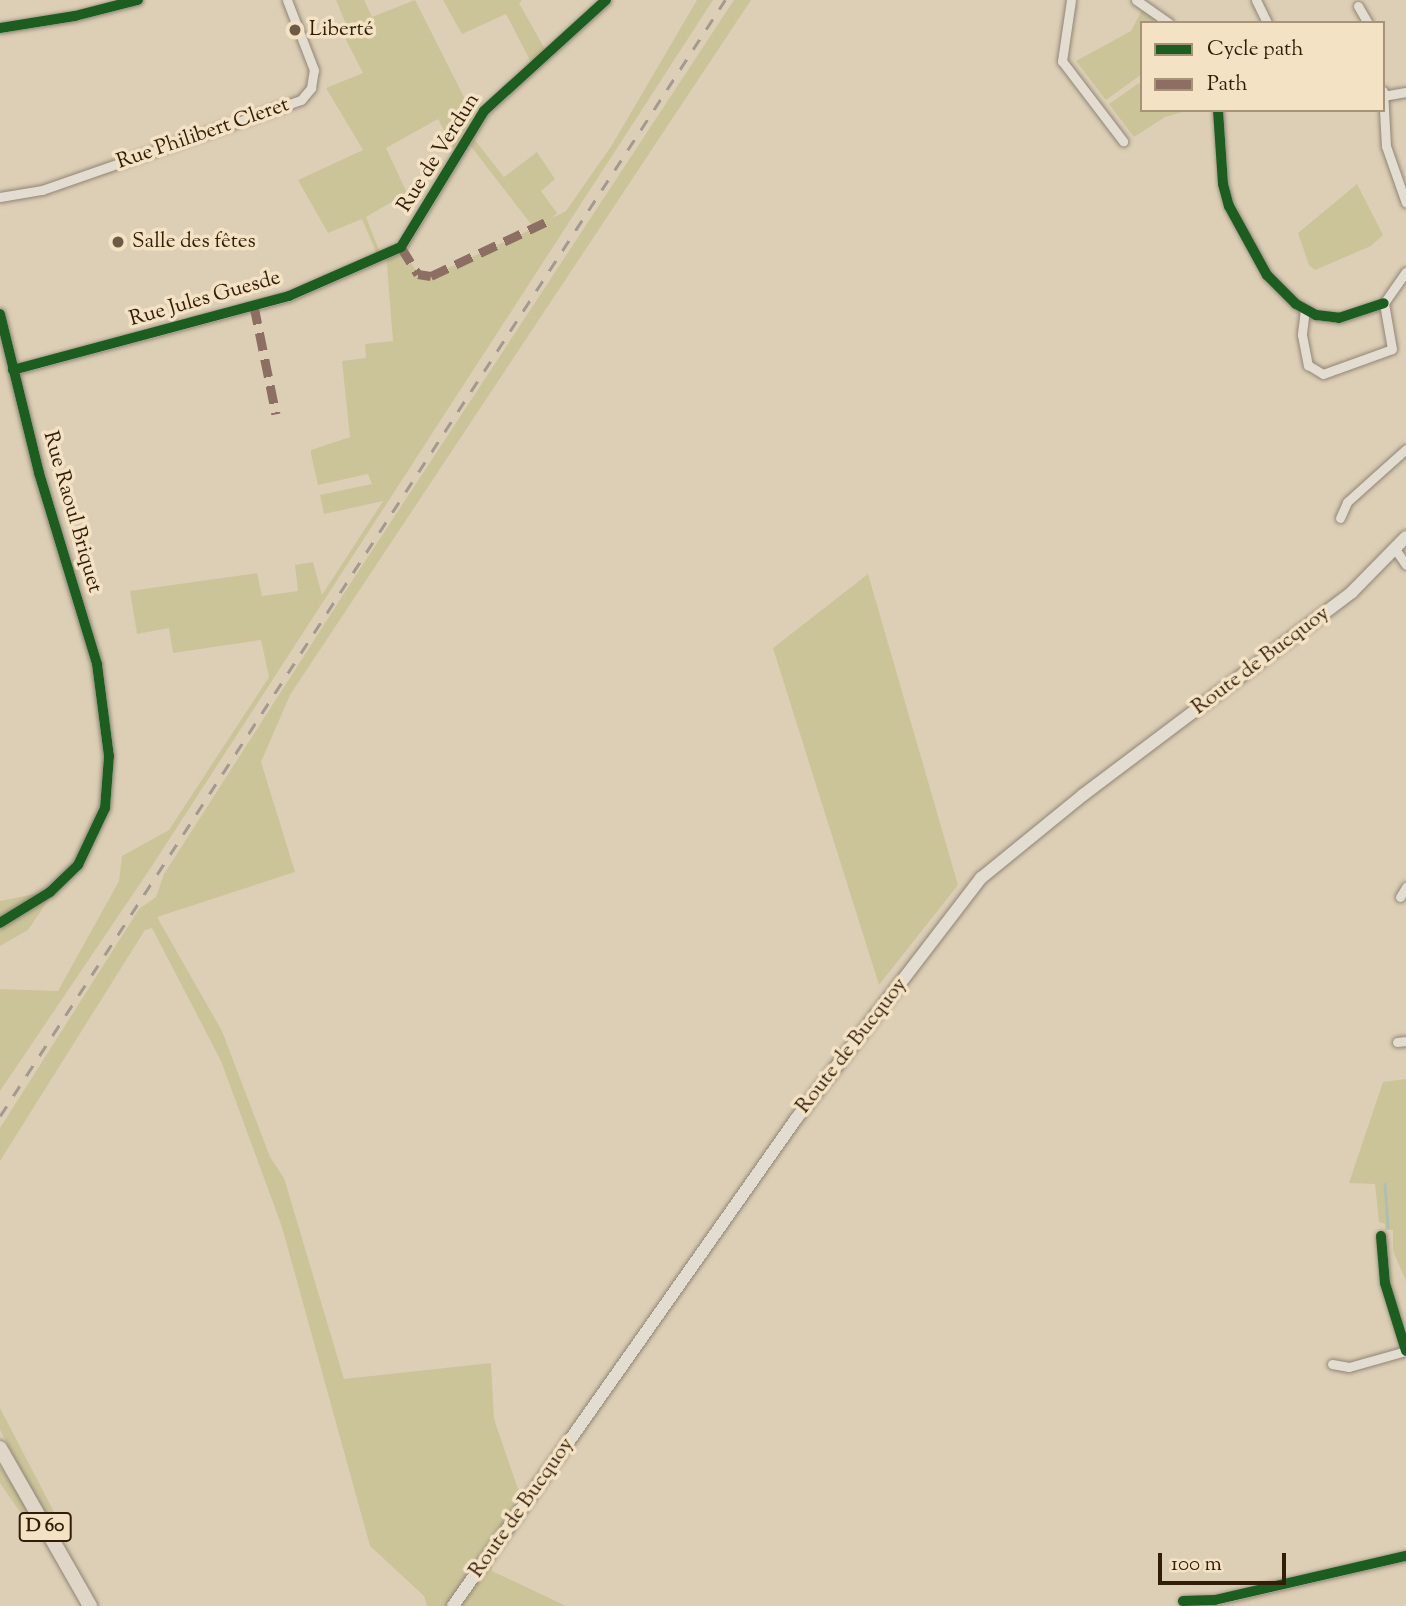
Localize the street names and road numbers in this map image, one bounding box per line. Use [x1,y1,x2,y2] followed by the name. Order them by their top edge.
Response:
[392,89,486,217] street label: Rue de Verdun
[114,93,292,175] street label: Rue Philibert Cleret
[127,265,283,333] street label: Rue Jules Guesde
[37,428,107,596] street label: Rue Raoul Briquet
[1187,601,1335,721] street label: Route de Bucquoy
[791,973,913,1119] street label: Route de Bucquoy
[464,1433,580,1583] street label: Route de Bucquoy
[17,1512,73,1542] road number: D 60

